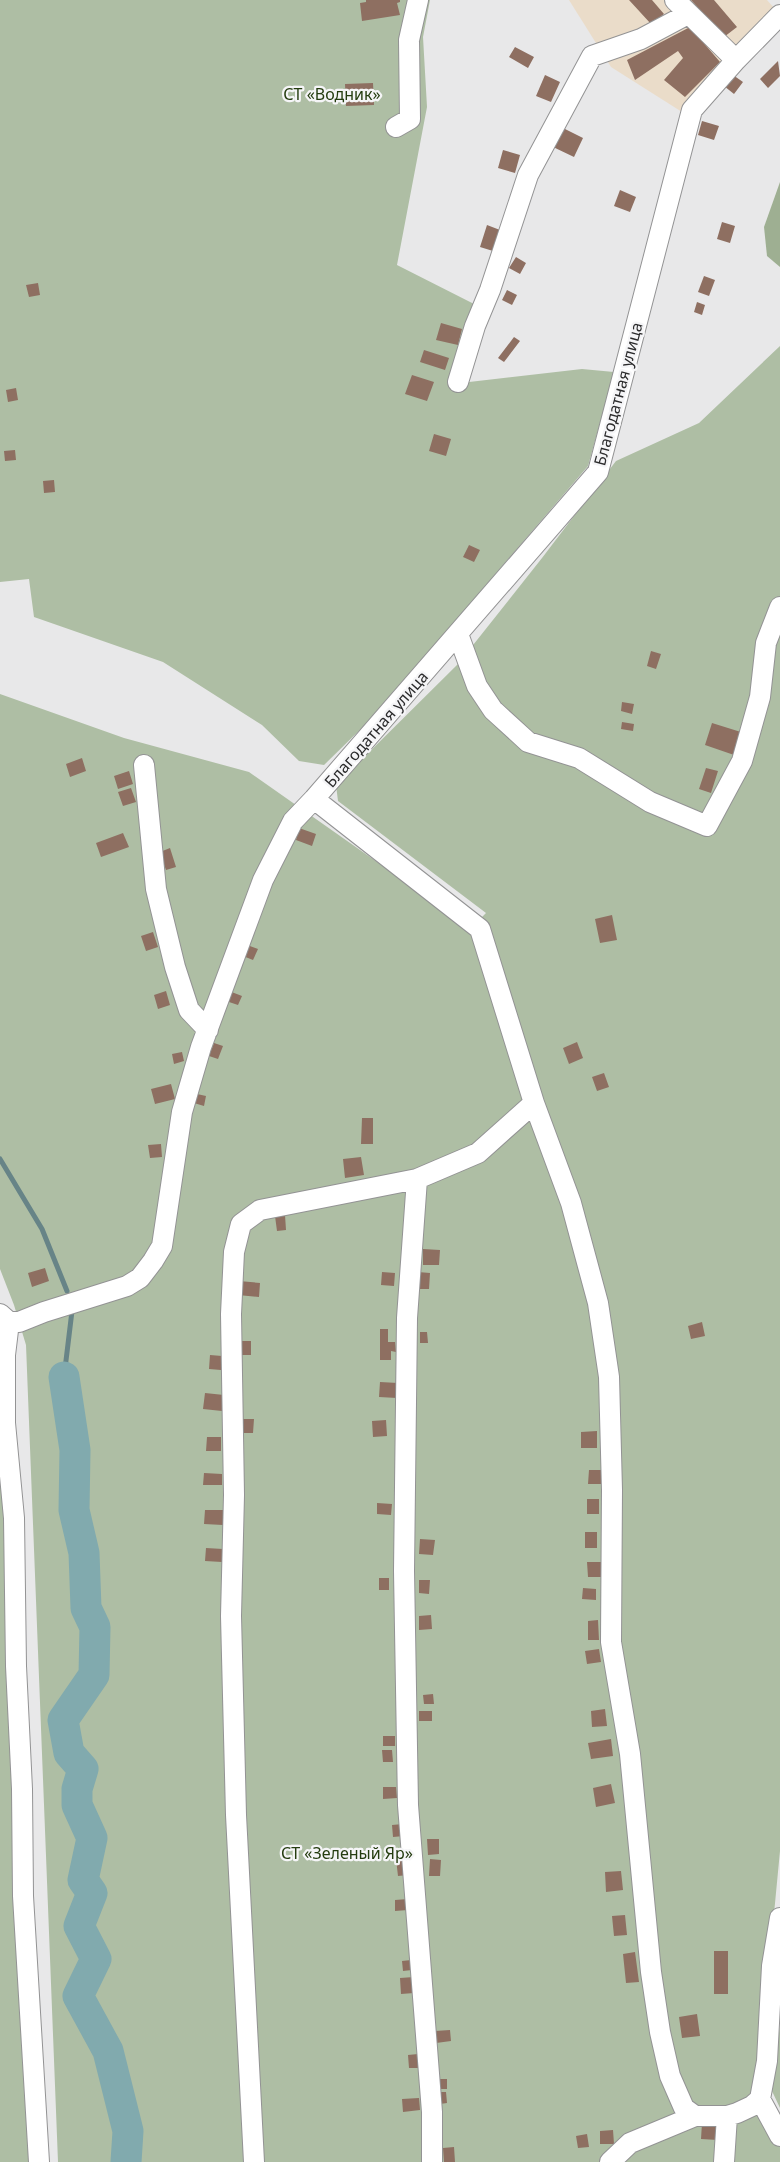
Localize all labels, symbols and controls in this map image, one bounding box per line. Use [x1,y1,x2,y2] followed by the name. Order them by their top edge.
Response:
[283,83,381,105] park label: СТ «Водник»
[588,320,648,468] street label: Благодатная улица
[319,666,433,792] street label: Благодатная улица
[281,1842,413,1864] park label: СТ «Зеленый Яр»

